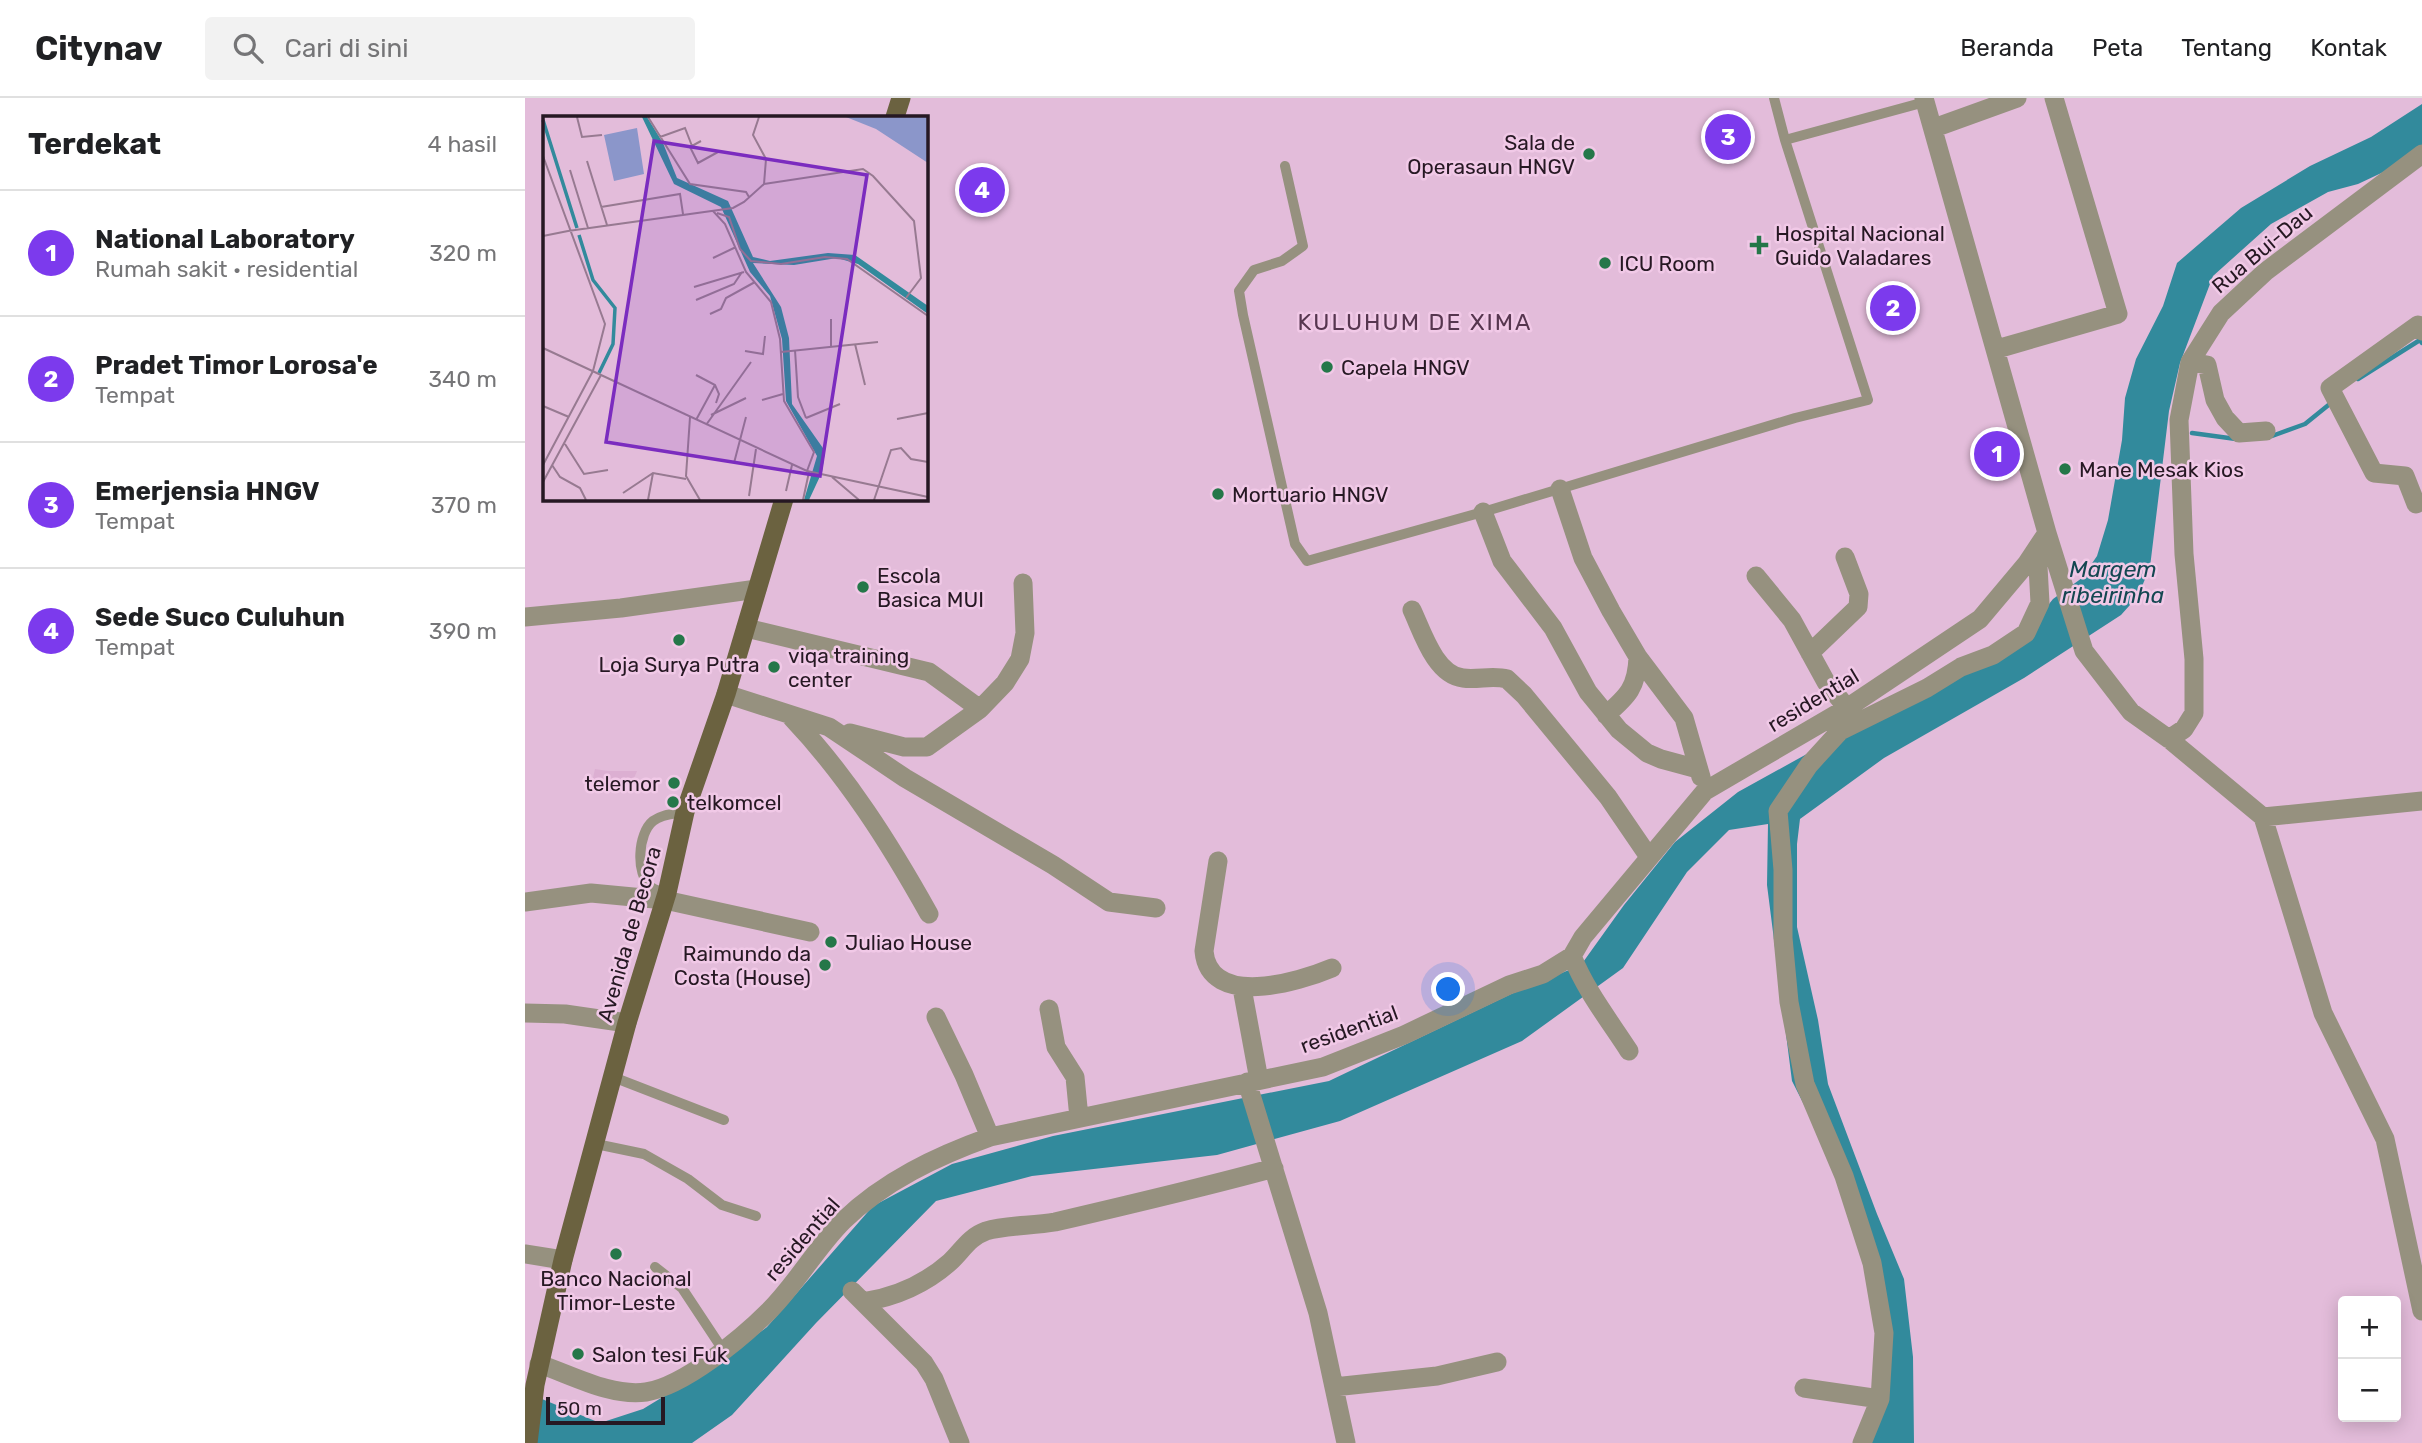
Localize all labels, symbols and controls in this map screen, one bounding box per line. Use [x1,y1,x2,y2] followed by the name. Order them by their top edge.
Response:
[205,17,695,80] search box
[35,29,163,68] text: Citynav
[229,29,267,67] icon: search
[285,33,409,64] text: Cari di sini
[1960,34,2054,62] text: Beranda
[2092,34,2143,62] text: Peta
[2181,34,2272,62] text: Tentang
[2310,34,2387,62] text: Kontak
[1705,111,1751,163] pin: 3
[543,116,927,500] inset map
[28,126,161,162] text: Terdekat
[427,130,497,158] text: 4 hasil
[1407,130,1575,179] place label: Sala de Operasaun HNGV
[1581,146,1597,162] marker: Sala de Operasaun HNGV
[959,164,1005,216] pin: 4
[2207,200,2317,298] street label: Rua Bui-Dau
[1775,221,1945,270] place label: Hospital Nacional Guido Valadares
[95,224,355,255] text: National Laboratory
[1749,235,1769,255] marker: Hospital Nacional Guido Valadares
[45,239,57,267] text: 1
[429,239,497,267] text: 320 m
[1619,251,1715,276] place label: ICU Room
[95,255,358,283] text: Rumah sakit · residential
[1597,255,1613,271] marker: ICU Room
[1870,282,1916,334] pin: 2
[1298,308,1532,336] district label: KULUHUM DE XIMA
[95,350,378,381] text: Pradet Timor Lorosa'e
[1341,355,1470,380] place label: Capela HNGV
[1319,359,1335,375] marker: Capela HNGV
[44,365,58,393] text: 2
[428,365,497,393] text: 340 m
[95,381,175,409] text: Tempat
[1974,428,2020,480] pin: 1
[2079,457,2244,482] place label: Mane Mesak Kios
[2057,461,2073,477] marker: Mane Mesak Kios
[95,476,320,507] text: Emerjensia HNGV
[1232,482,1389,507] place label: Mortuario HNGV
[1210,486,1226,502] marker: Mortuario HNGV
[43,491,59,519] text: 3
[431,491,497,519] text: 370 m
[95,507,175,535] text: Tempat
[2062,555,2164,609] water label: Margem ribeirinha
[877,563,984,612] place label: Escola Basica MUI
[855,579,871,595] marker: Escola Basica MUI
[95,602,345,633] text: Sede Suco Culuhun
[43,617,59,645] text: 4
[429,617,497,645] text: 390 m
[671,632,687,648] marker: Loja Surya Putra
[95,633,175,661] text: Tempat
[788,643,909,692] place label: viqa training center
[598,652,760,677] place label: Loja Surya Putra
[766,659,782,675] marker: viqa training center
[1763,663,1863,737] street label: residential
[584,771,660,796] place label: telemor
[666,775,682,791] marker: telemor
[687,790,782,815] place label: telkomcel
[665,794,681,810] marker: telkomcel
[592,843,666,1025] street label: Avenida de Becora
[845,930,972,955] place label: Juliao House
[823,934,839,950] marker: Juliao House
[674,941,811,990] place label: Raimundo da Costa (House)
[817,957,833,973] marker: Raimundo da Costa (House)
[1431,972,1465,1006] your location
[1297,1000,1401,1058] street label: residential
[759,1192,845,1286] street label: residential
[608,1246,624,1262] marker: Banco Nacional Timor-Leste
[540,1266,692,1315] place label: Banco Nacional Timor-Leste
[2338,1296,2401,1422] map controls
[2338,1296,2401,1359] button: +
[592,1342,728,1367] place label: Salon tesi Fuk
[570,1346,586,1362] marker: Salon tesi Fuk
[2338,1359,2401,1422] button: −
[546,1394,665,1426] scale bar
[557,1397,602,1420] text: 50 m

